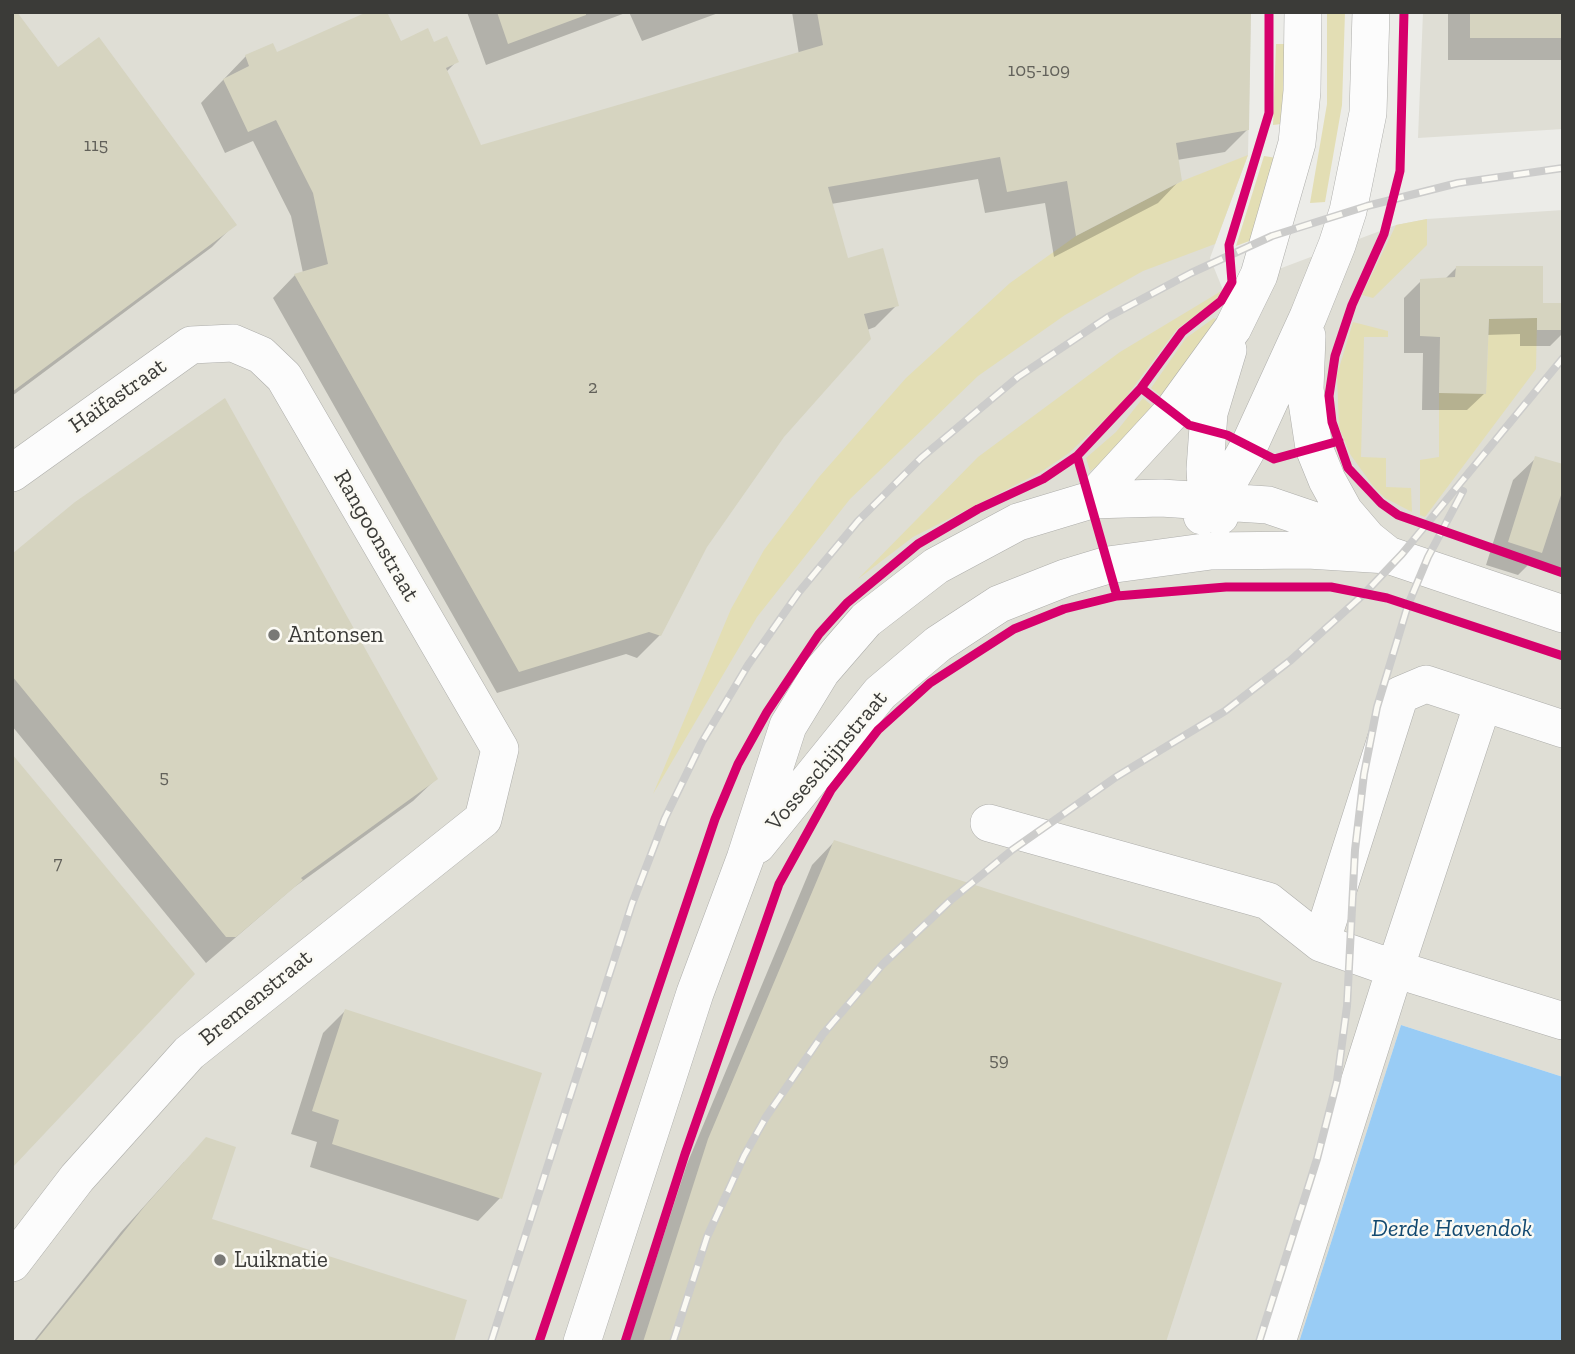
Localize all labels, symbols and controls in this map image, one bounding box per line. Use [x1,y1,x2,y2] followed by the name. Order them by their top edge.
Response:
[1008,60,1070,82] house number: 105-109
[84,135,108,157] house number: 115
[64,353,172,439] street label: Haïfastraat
[588,377,598,399] house number: 2
[327,466,425,606] street label: Rangoonstraat
[288,621,384,649] place label: Antonsen
[266,627,282,643] marker: Antonsen
[760,685,894,837] street label: Vosseschijnstraat
[159,767,169,789] house number: 5
[54,853,62,875] house number: 7
[194,944,318,1052] street label: Bremenstraat
[989,1050,1009,1072] house number: 59
[1371,1215,1533,1243] water label: Derde Havendok
[234,1246,328,1274] place label: Luiknatie
[212,1252,228,1268] marker: Luiknatie

